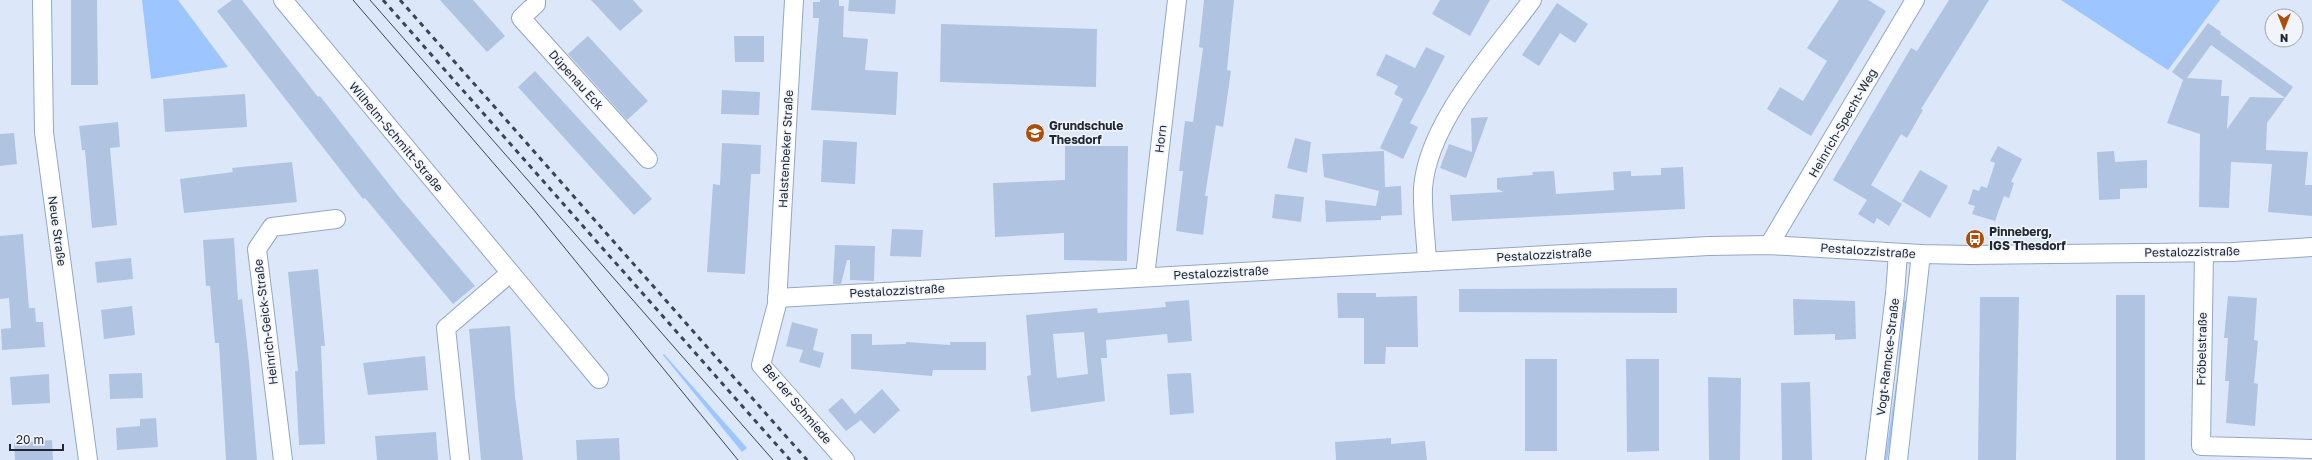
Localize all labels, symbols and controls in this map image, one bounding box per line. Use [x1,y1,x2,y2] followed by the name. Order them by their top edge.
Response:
[2264,8,2304,48] north arrow
[2280,32,2288,45] text: N
[546,47,607,113] street label: Düpenau Eck
[1805,66,1880,180] street label: Heinrich-Specht-Weg
[346,79,447,195] street label: Wilhelm-Schmitt-Straße
[775,89,796,208] street label: Halstenbeker Straße
[1049,118,1123,147] place label: Grundschule Thesdorf
[1024,122,1046,144] school or university icon: Grundschule Thesdorf
[1151,124,1170,154] street label: Horn
[45,195,70,267] street label: Neue Straße
[1989,224,2066,253] place label: Pinneberg, IGS Thesdorf
[1964,228,1986,250] bus stop icon: Pinneberg, IGS Thesdorf
[1820,240,1916,261] street label: Pestalozzistraße
[2144,243,2240,260] street label: Pestalozzistraße
[1496,245,1592,264] street label: Pestalozzistraße
[250,258,281,386] street label: Heinrich-Geick-Straße
[1173,263,1269,282] street label: Pestalozzistraße
[849,281,945,300] street label: Pestalozzistraße
[1873,297,1902,417] street label: Vogt-Ramcke-Straße
[2193,312,2210,386] street label: Fröbelstraße
[760,361,835,447] street label: Bei der Schmiede
[10,426,63,452] scale bar
[16,432,44,447] text: 20 m

